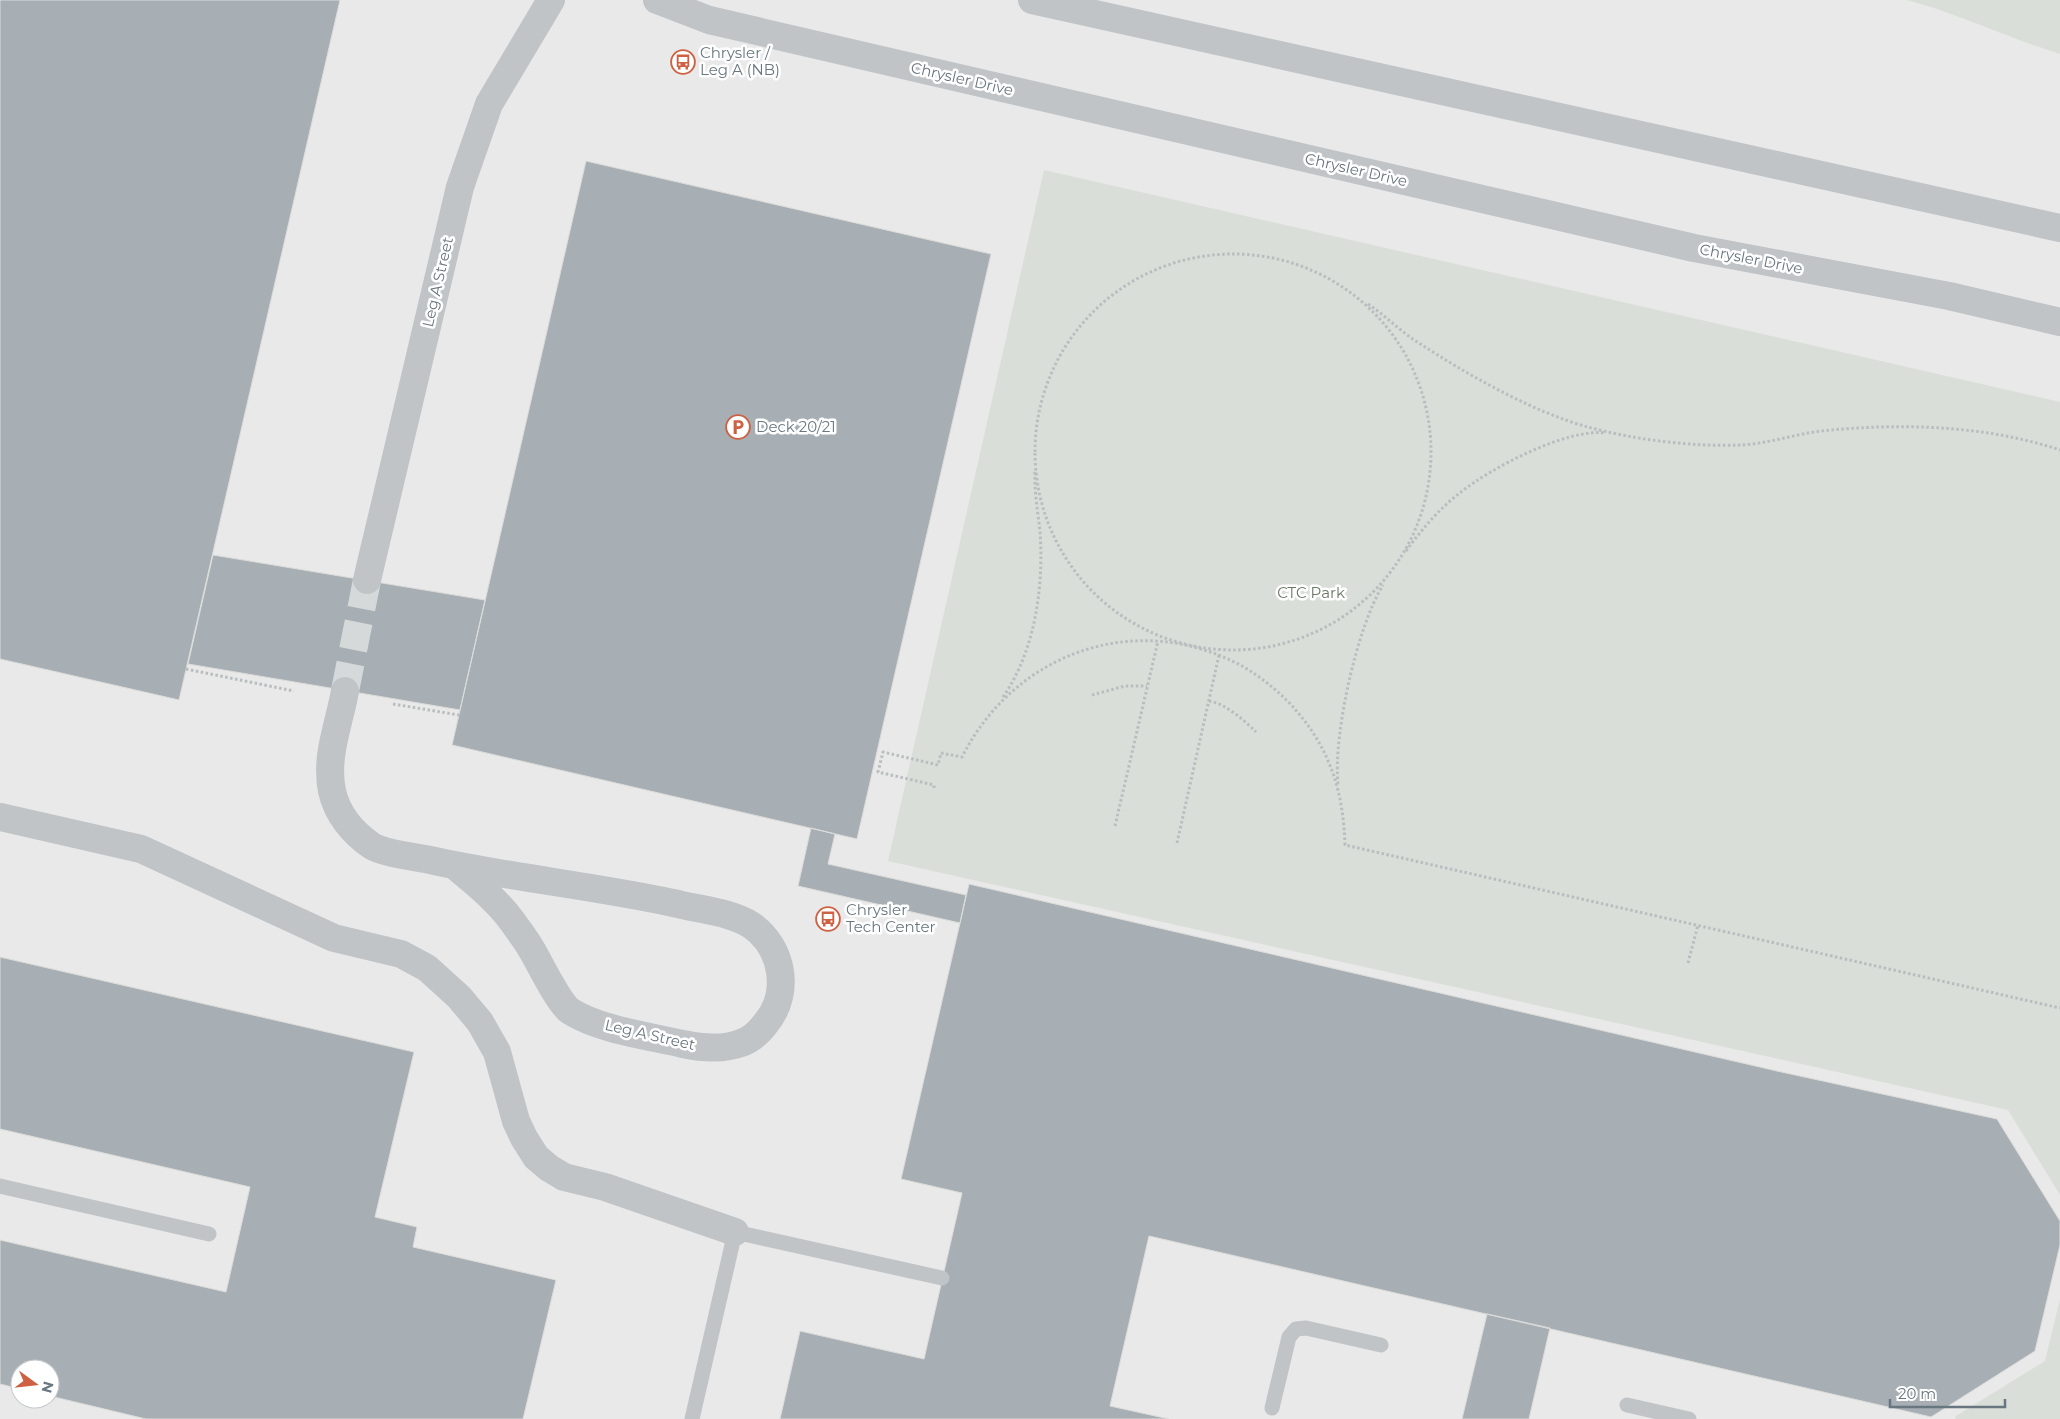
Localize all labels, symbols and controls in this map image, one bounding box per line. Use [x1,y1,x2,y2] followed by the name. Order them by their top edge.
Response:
[700,43,780,79] place label: Chrysler / Leg A (NB)
[670,49,696,75] bus stop icon: Chrysler / Leg A (NB)
[909,58,1015,100] street label: Chrysler Drive
[1303,149,1409,191] street label: Chrysler Drive
[418,235,457,329] street label: Leg A Street
[1698,239,1804,278] street label: Chrysler Drive
[725,414,751,440] parking icon: Deck 20/21
[756,417,836,436] place label: Deck 20/21
[1277,583,1345,602] park label: CTC Park
[846,900,936,936] place label: Chrysler Tech Center
[815,906,841,932] bus stop icon: Chrysler Tech Center
[603,1015,697,1054] street label: Leg A Street
[10,1359,60,1409] north arrow
[1890,1376,2005,1408] scale bar
[37,1380,58,1395] text: N
[1898,1384,1936,1403] text: 20 m

